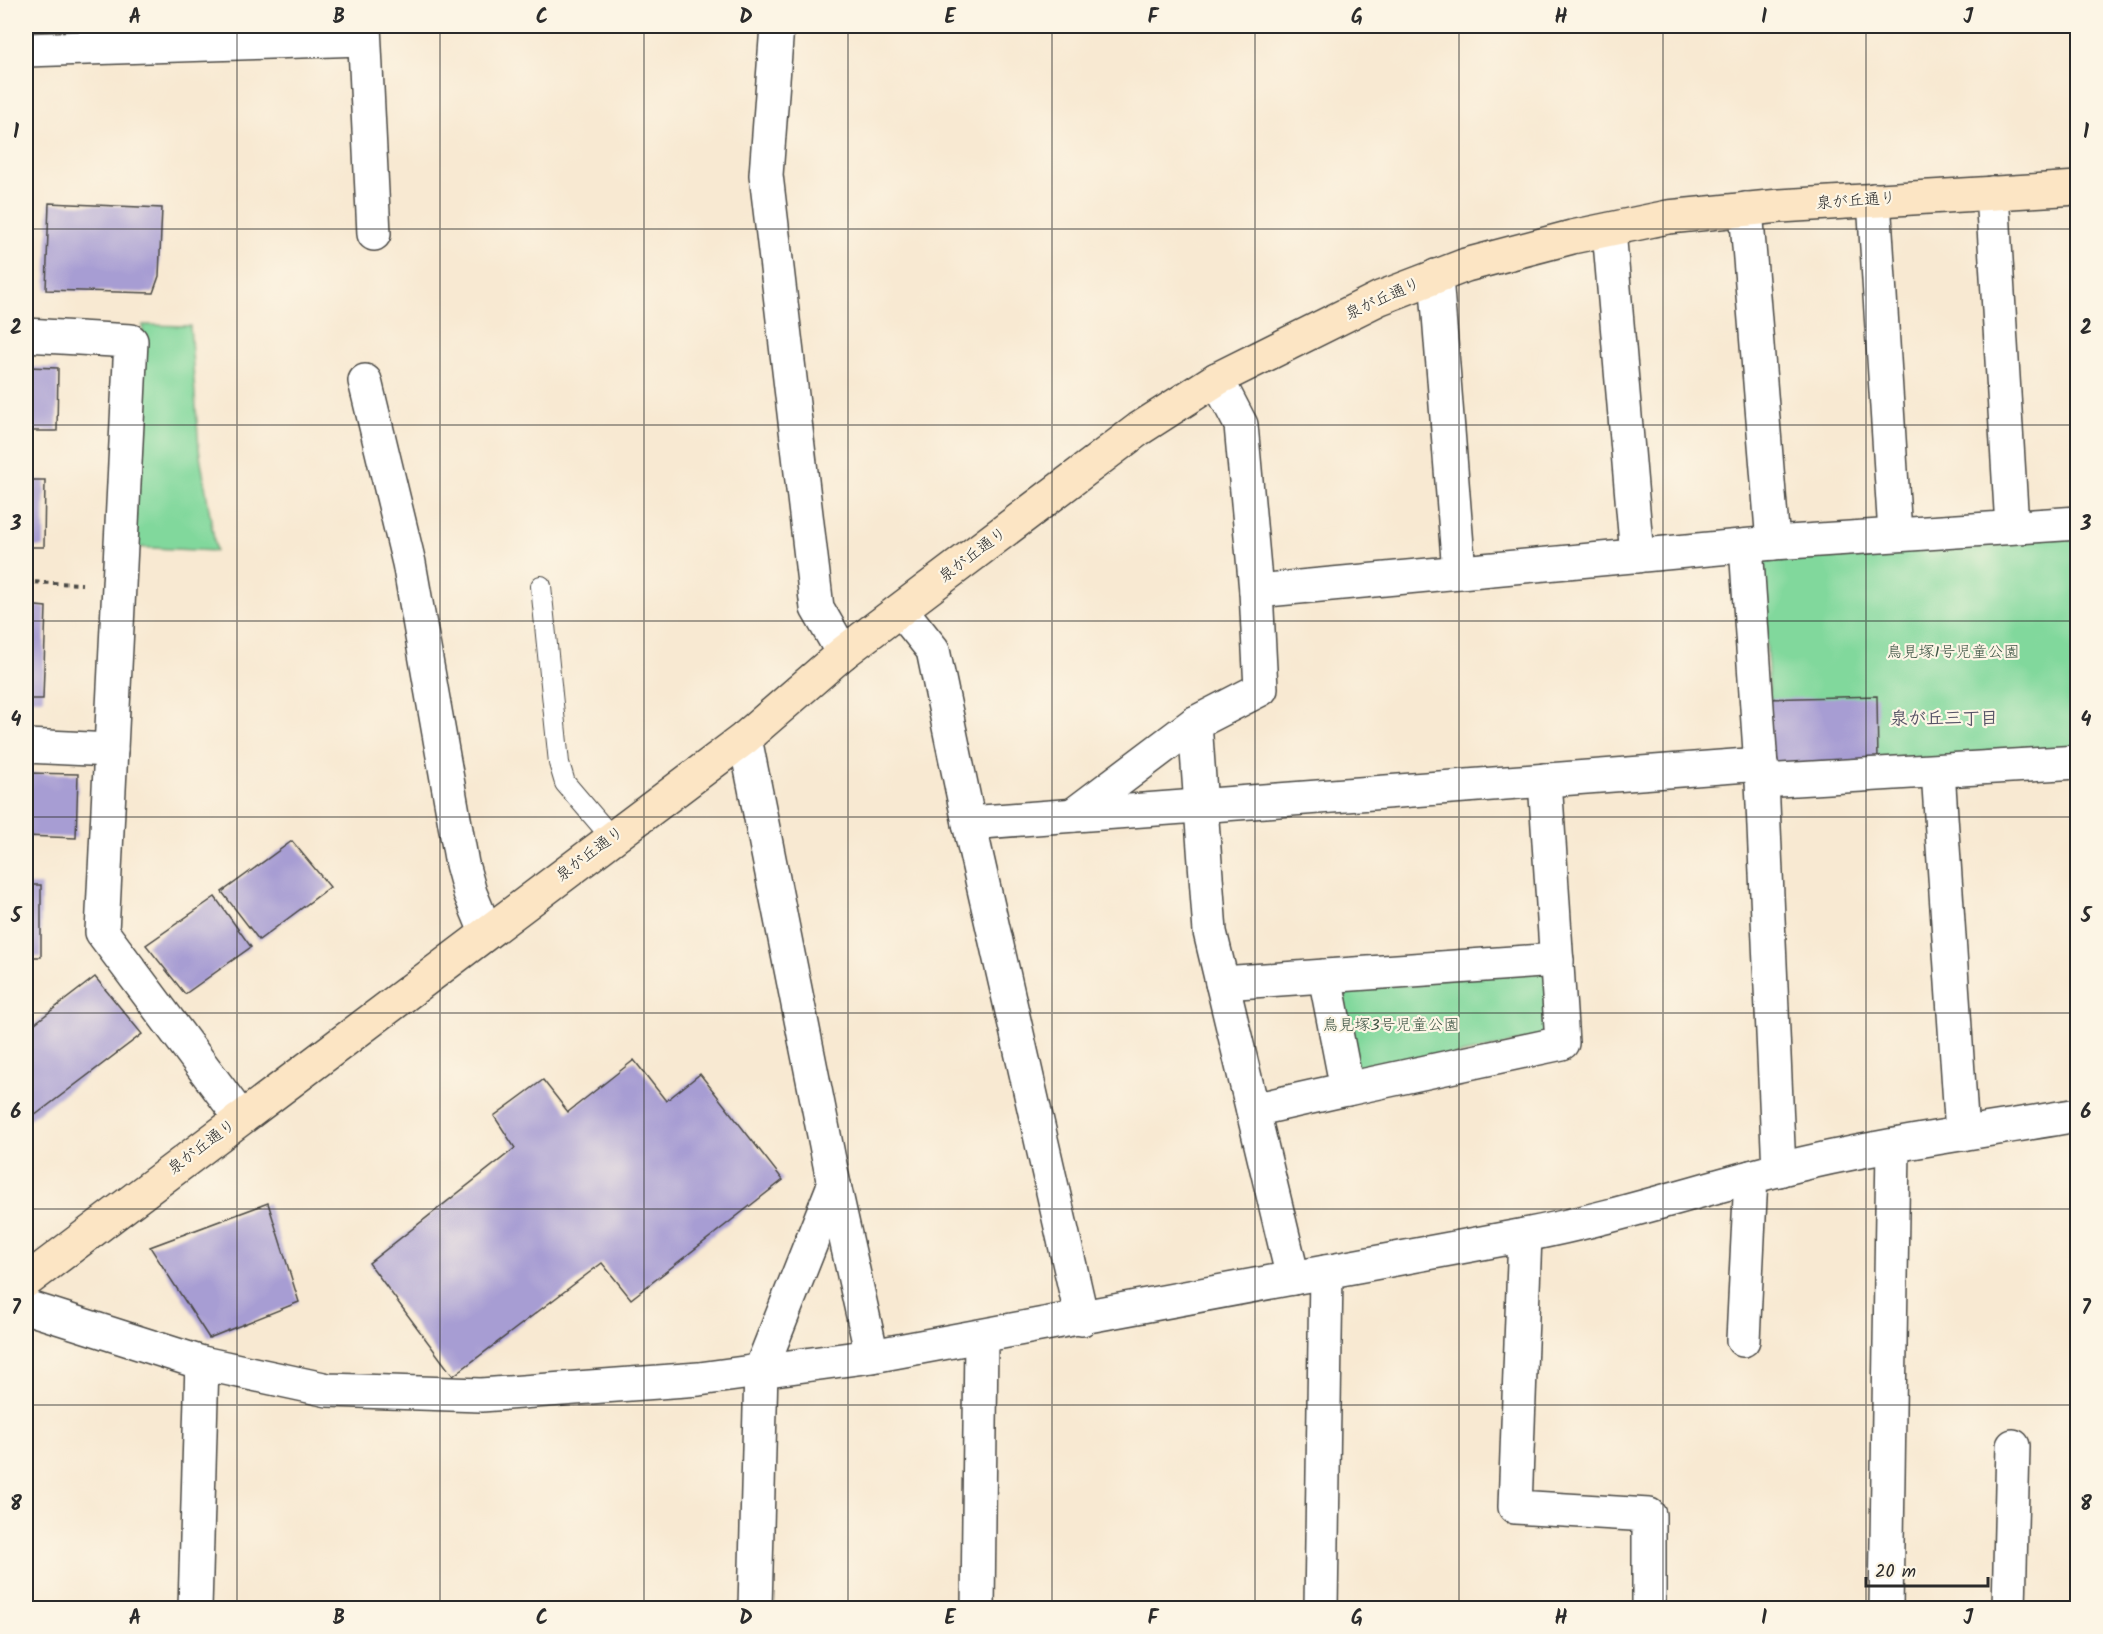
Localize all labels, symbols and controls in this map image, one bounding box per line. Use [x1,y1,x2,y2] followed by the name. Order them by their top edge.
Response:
[129,2,141,34] text: A
[333,2,345,34] text: B
[536,2,548,34] text: C
[739,2,753,34] text: D
[944,2,956,34] text: E
[1148,2,1160,34] text: F
[1351,2,1363,34] text: G
[1554,2,1568,34] text: H
[1761,2,1767,34] text: I
[1963,2,1974,34] text: J
[13,117,19,149] text: 1
[2083,117,2089,149] text: 1
[1815,186,1897,216] street label: 泉が丘通り
[1341,271,1425,327] street label: 泉が丘通り
[10,313,22,345] text: 2
[2080,313,2092,345] text: 2
[10,509,22,541] text: 3
[2080,509,2092,541] text: 3
[934,521,1012,589] street label: 泉が丘通り
[1886,640,2020,665] park label: 鳥見塚1号児童公園
[11,705,22,737] text: 4
[1890,705,1998,734] district label: 泉が丘三丁目
[2081,705,2092,737] text: 4
[551,820,629,888] street label: 泉が丘通り
[10,901,23,933] text: 5
[2080,901,2093,933] text: 5
[1322,1013,1460,1038] park label: 鳥見塚3号児童公園
[11,1097,22,1129] text: 6
[2081,1097,2092,1129] text: 6
[163,1113,241,1181] street label: 泉が丘通り
[11,1293,21,1325] text: 7
[2081,1293,2091,1325] text: 7
[10,1489,22,1521] text: 8
[2080,1489,2092,1521] text: 8
[1866,1550,1988,1588] scale bar
[1875,1558,1916,1587] text: 20 m
[129,1603,141,1634] text: A
[333,1603,345,1634] text: B
[536,1603,548,1634] text: C
[739,1603,753,1634] text: D
[944,1603,956,1634] text: E
[1148,1603,1160,1634] text: F
[1351,1603,1363,1634] text: G
[1554,1603,1568,1634] text: H
[1761,1603,1767,1634] text: I
[1963,1603,1974,1634] text: J

